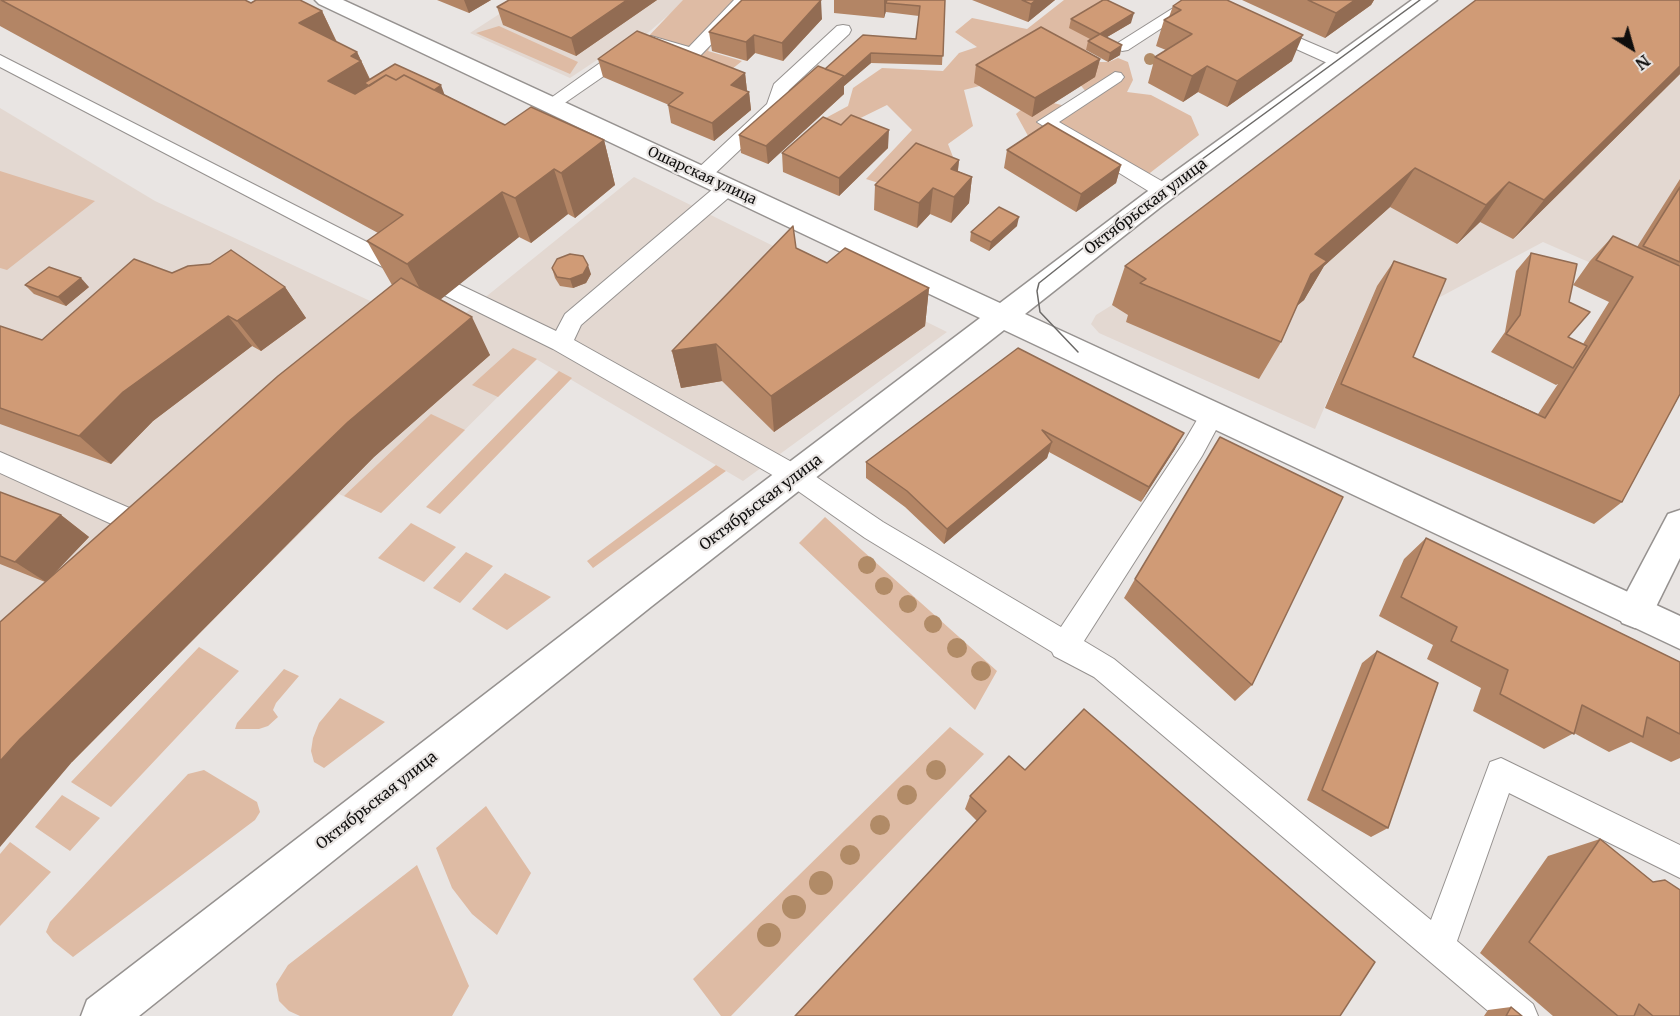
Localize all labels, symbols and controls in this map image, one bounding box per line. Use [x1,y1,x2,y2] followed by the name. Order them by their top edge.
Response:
[1602,18,1662,78] north arrow
[1632,51,1654,74] text: N
[645,143,759,209] street label: Ошарская улица
[1081,155,1211,259] street label: Октябрьская улица
[696,451,826,555] street label: Октябрьская улица
[313,748,441,854] street label: Октябрьская улица

